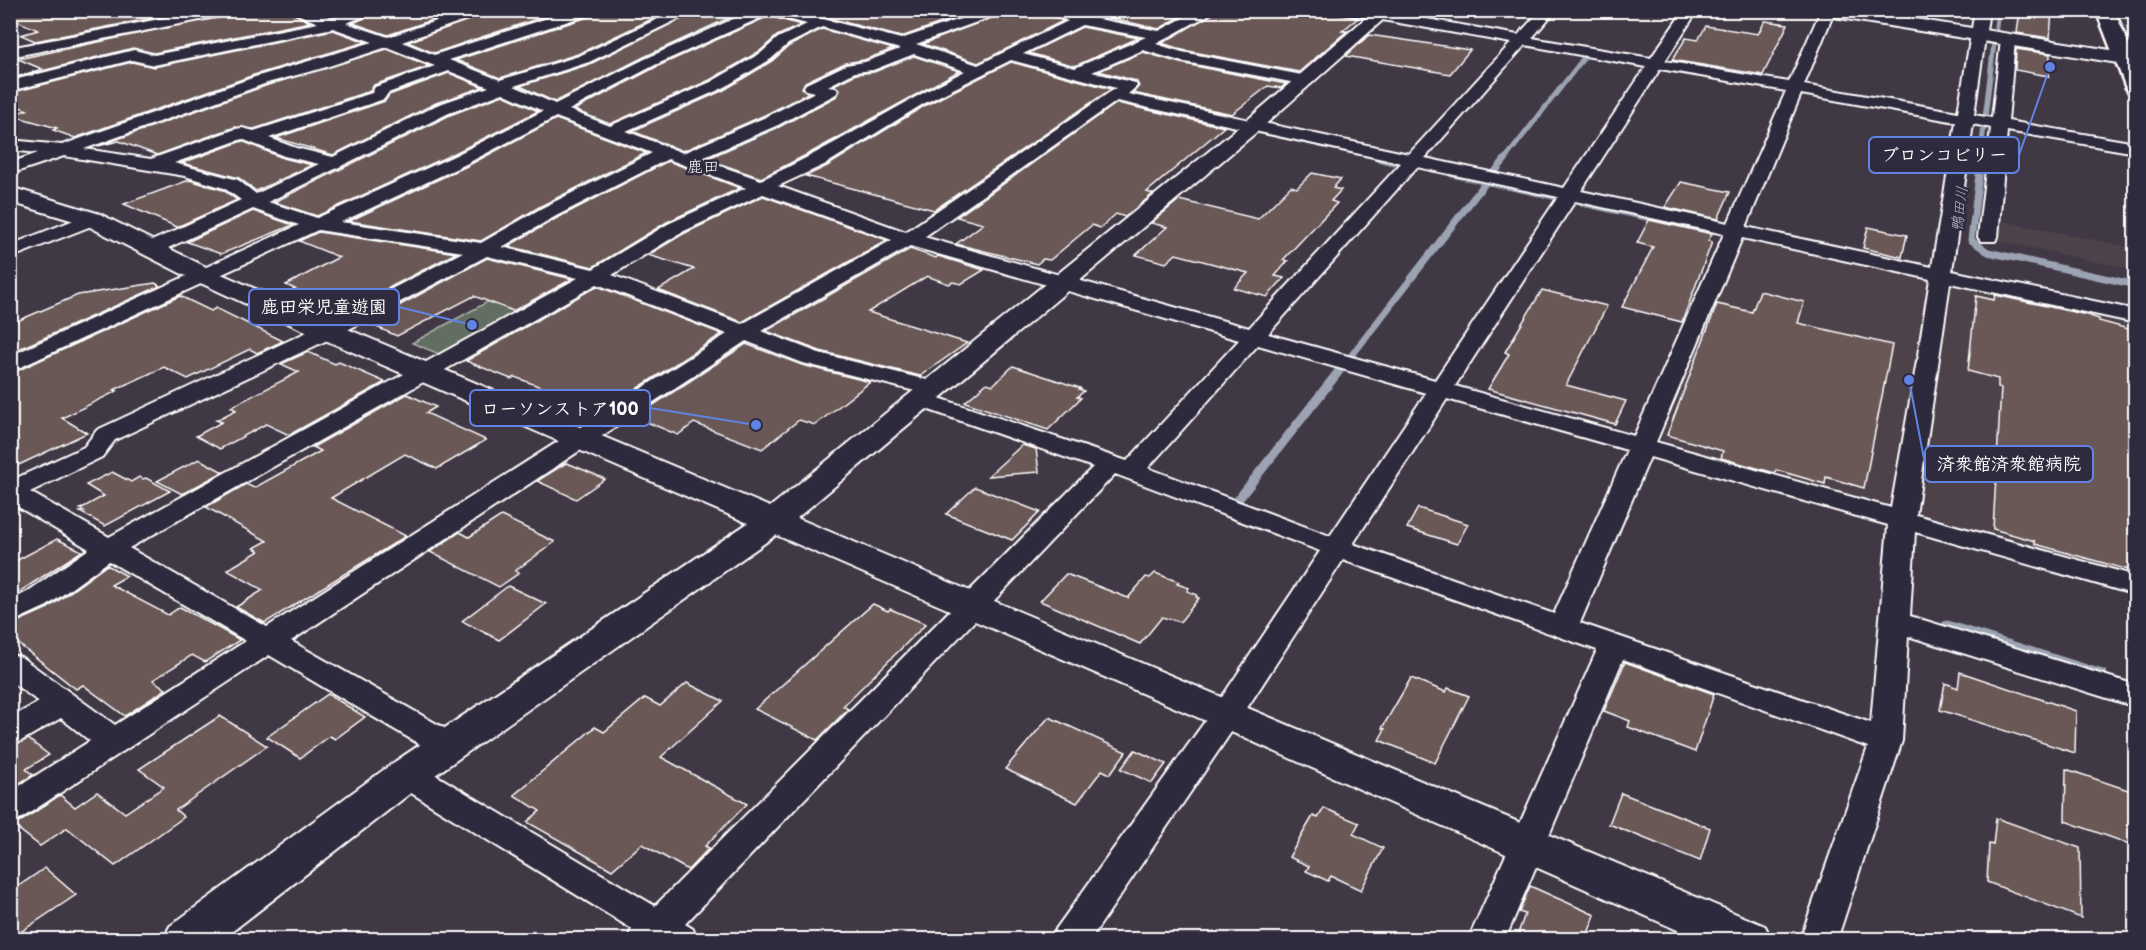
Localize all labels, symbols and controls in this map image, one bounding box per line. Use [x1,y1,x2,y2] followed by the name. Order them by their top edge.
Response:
[1869,137,2019,173] callout: ブロンコビリー
[1881,145,2007,166] text: ブロンコビリー
[687,158,719,177] district label: 鹿田
[1948,186,1972,232] water label: 鴨田川
[249,289,399,325] callout: 鹿田栄児童遊園
[261,297,387,318] text: 鹿田栄児童遊園
[470,390,650,426] callout: ローソンストア100
[481,399,639,420] text: ローソンストア100
[1925,446,2093,482] callout: 済衆館済衆館病院
[1937,454,2081,475] text: 済衆館済衆館病院

